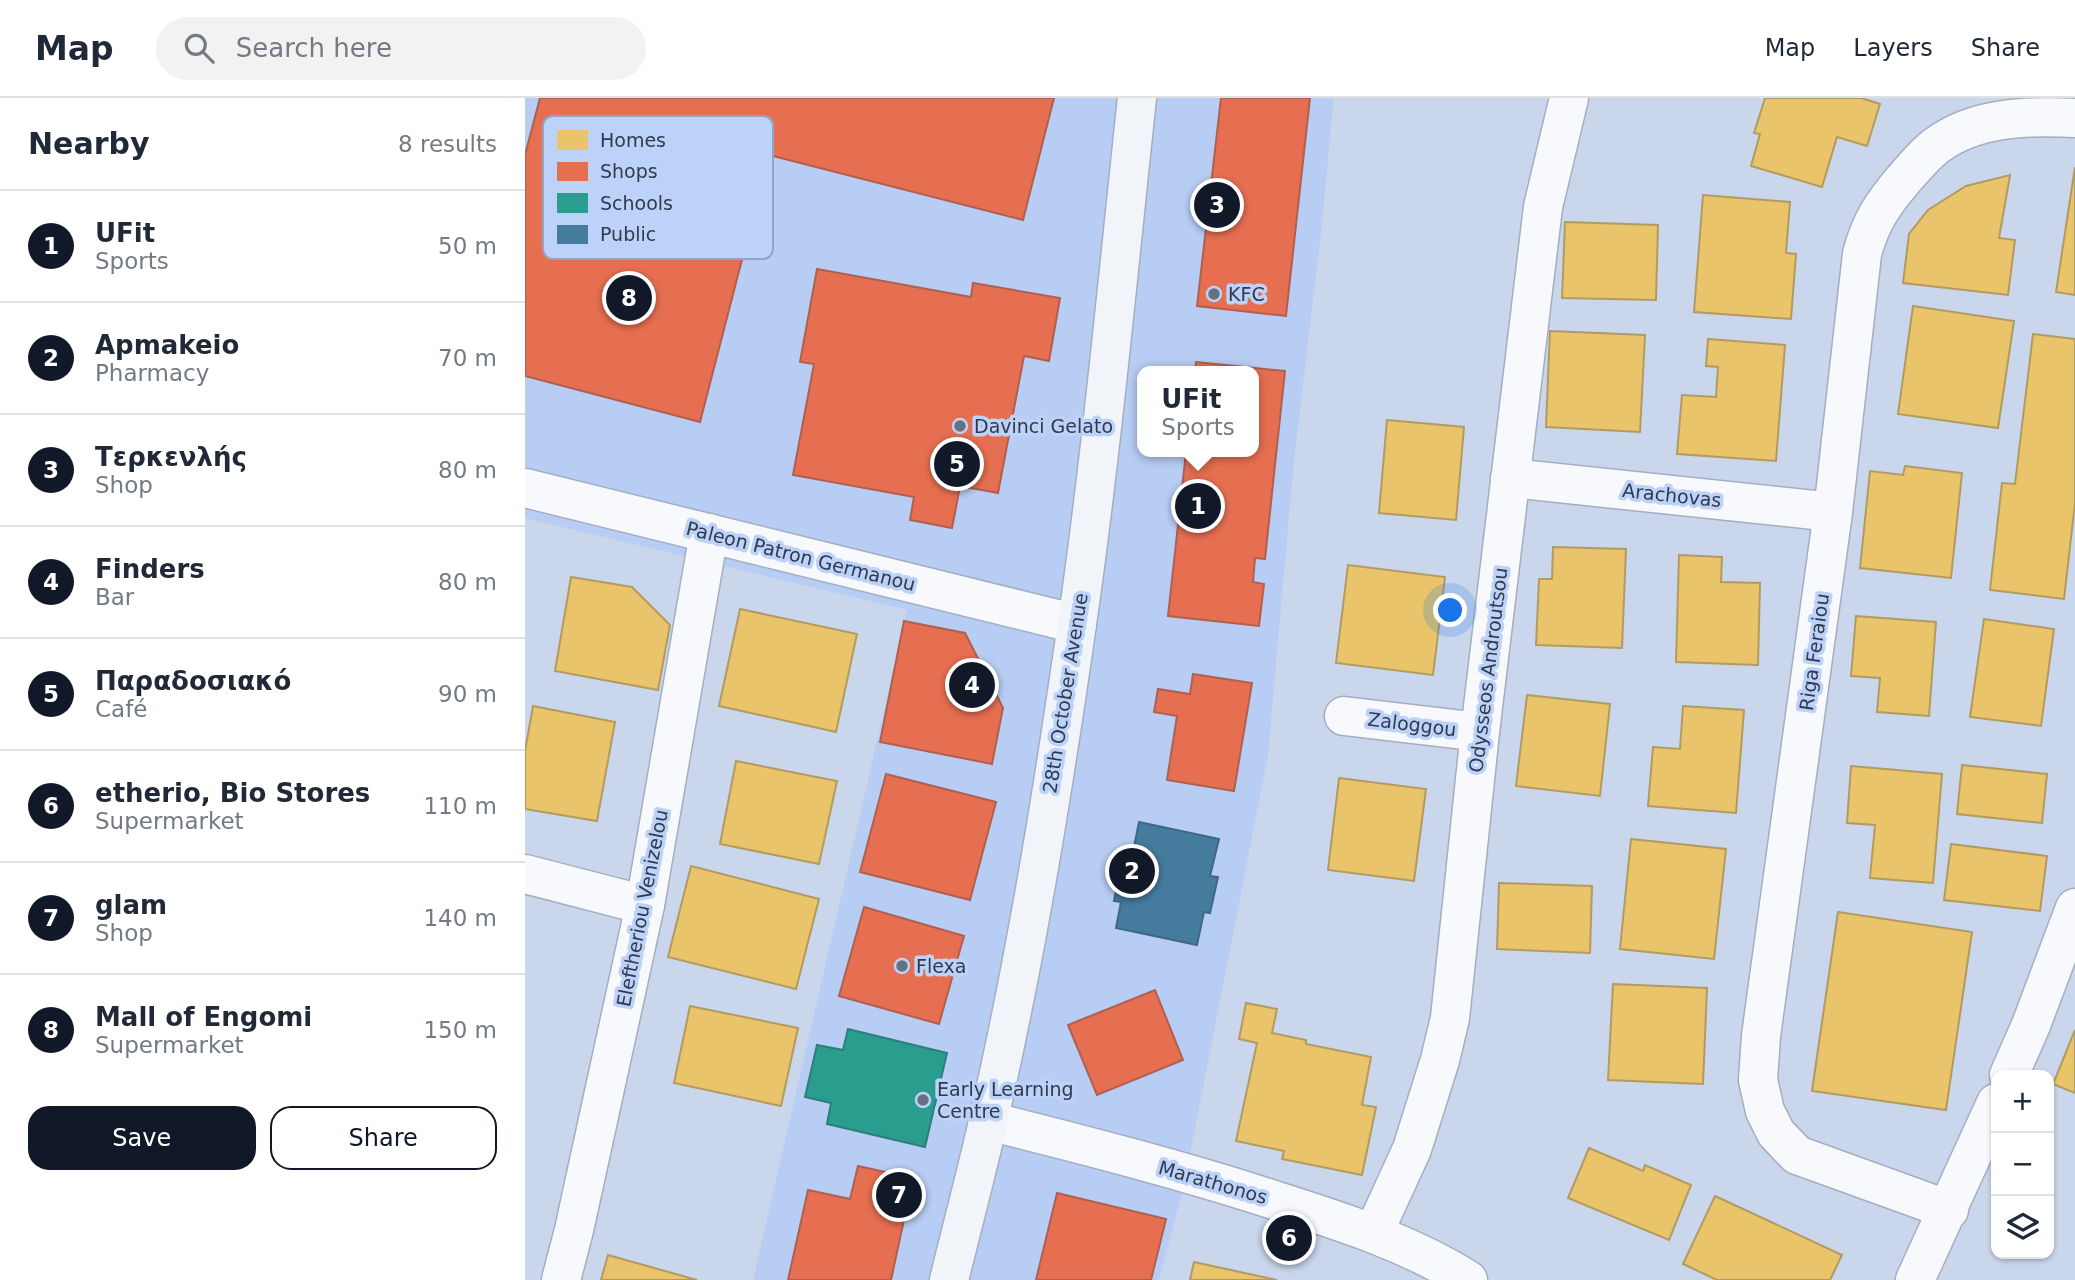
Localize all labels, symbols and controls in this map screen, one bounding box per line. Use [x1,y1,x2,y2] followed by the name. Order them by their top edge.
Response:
[156,17,646,80] search box
[35,29,114,68] text: Map
[180,29,218,67] icon: search
[236,33,392,63] text: Search here
[1765,34,1815,62] text: Map
[1853,34,1933,62] text: Layers
[1971,34,2040,62] text: Share
[543,116,773,259] legend
[28,126,150,161] text: Nearby
[600,129,666,151] text: Homes
[398,131,497,157] text: 8 results
[600,160,658,182] text: Shops
[1194,179,1240,231] pin: 3
[600,192,673,214] text: Schools
[95,218,155,248] text: UFit
[600,223,656,245] text: Public
[43,233,59,259] text: 1
[438,233,497,259] text: 50 m
[95,248,169,274] text: Sports
[606,272,652,324] pin: 8
[1228,283,1265,305] place label: KFC
[1206,286,1222,302] marker: KFC
[95,330,239,360] text: Apmakeio
[43,345,59,371] text: 2
[438,345,497,371] text: 70 m
[95,360,209,386] text: Pharmacy
[1137,366,1259,457] popup
[1161,384,1221,414] text: UFit
[1161,414,1235,440] text: Sports
[974,415,1113,437] place label: Davinci Gelato
[952,418,968,434] marker: Davinci Gelato
[934,438,980,490] pin: 5
[95,442,247,472] text: Τερκενλής
[43,457,59,483] text: 3
[438,457,497,483] text: 80 m
[95,472,153,498] text: Shop
[1621,479,1723,511] street label: Arachovas
[1175,480,1221,532] pin: 1
[684,517,918,595] street label: Paleon Patron Germanou
[95,554,205,584] text: Finders
[1464,566,1512,774] street label: Odysseos Androutsou
[43,569,59,595] text: 4
[438,569,497,595] text: 80 m
[95,584,134,610] text: Bar
[1038,591,1092,795] street label: 28th October Avenue
[1795,592,1833,712] street label: Riga Feraiou
[1433,593,1467,627] your location
[949,659,995,711] pin: 4
[95,666,291,696] text: Παραδοσιακό
[43,681,59,707] text: 5
[438,681,497,707] text: 90 m
[95,696,147,722] text: Café
[1366,708,1458,740] street label: Zaloggou
[95,778,370,808] text: etherio, Bio Stores
[43,793,59,819] text: 6
[423,793,497,819] text: 110 m
[95,808,244,834] text: Supermarket
[612,808,672,1008] street label: Eleftheriou Venizelou
[1109,845,1155,897] pin: 2
[95,890,167,920] text: glam
[43,905,59,931] text: 7
[423,905,497,931] text: 140 m
[95,920,153,946] text: Shop
[916,955,966,977] place label: Flexa
[894,958,910,974] marker: Flexa
[95,1002,312,1032] text: Mall of Engomi
[43,1017,59,1043] text: 8
[423,1017,497,1043] text: 150 m
[95,1032,244,1058] text: Supermarket
[1991,1070,2054,1259] map controls
[1991,1070,2054,1133] button: +
[937,1078,1074,1122] place label: Early Learning Centre
[915,1092,931,1108] marker: Early Learning Centre
[28,1106,256,1170] button: Save
[270,1106,497,1170] button: Share
[1991,1133,2054,1196] button: −
[1156,1156,1270,1208] street label: Marathonos
[876,1169,922,1221] pin: 7
[1991,1196,2054,1259] button: layers
[1266,1212,1312,1264] pin: 6

